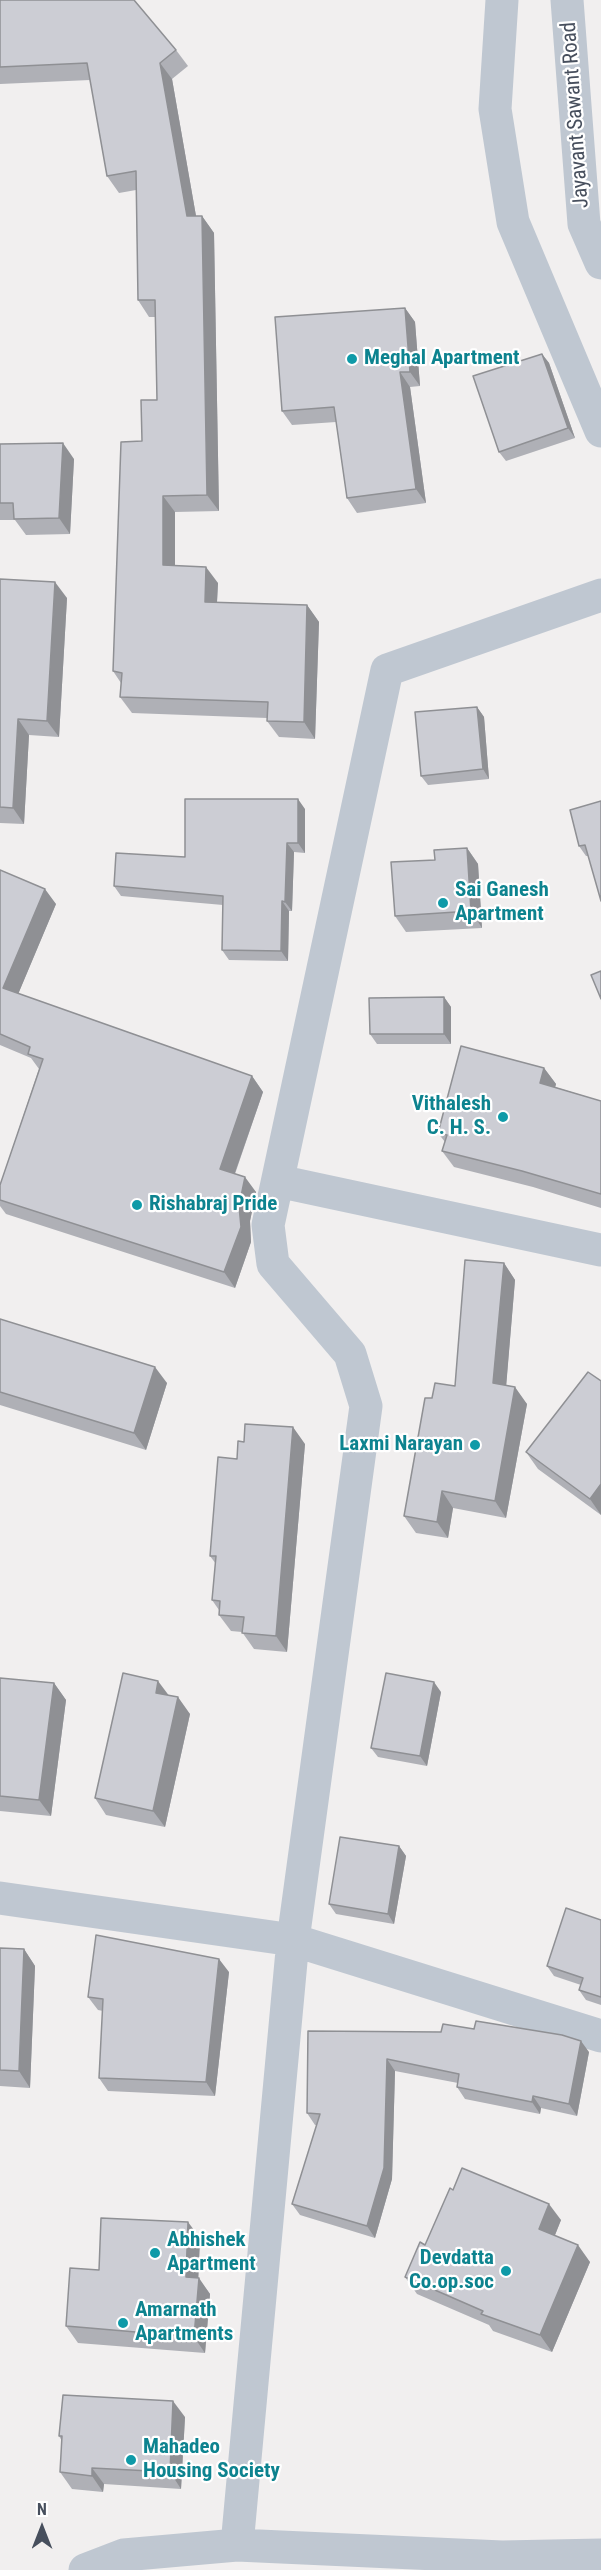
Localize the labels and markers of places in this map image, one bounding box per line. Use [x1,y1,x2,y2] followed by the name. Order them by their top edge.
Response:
[364,346,520,372] place label: Meghal Apartment
[345,352,359,366] marker: Meghal Apartment
[455,878,549,928] place label: Sai Ganesh Apartment
[436,896,450,910] marker: Sai Ganesh Apartment
[412,1092,491,1142] place label: Vithalesh C. H. S.
[496,1110,510,1124] marker: Vithalesh C. H. S.
[149,1192,277,1218] place label: Rishabraj Pride
[130,1198,144,1212] marker: Rishabraj Pride
[339,1432,463,1458] place label: Laxmi Narayan
[468,1438,482,1452] marker: Laxmi Narayan
[167,2228,256,2278] place label: Abhishek Apartment
[148,2246,162,2260] marker: Abhishek Apartment
[409,2246,494,2296] place label: Devdatta Co.op.soc
[499,2264,513,2278] marker: Devdatta Co.op.soc
[135,2298,233,2348] place label: Amarnath Apartments
[116,2316,130,2330] marker: Amarnath Apartments
[143,2435,280,2485] place label: Mahadeo Housing Society
[124,2453,138,2467] marker: Mahadeo Housing Society

